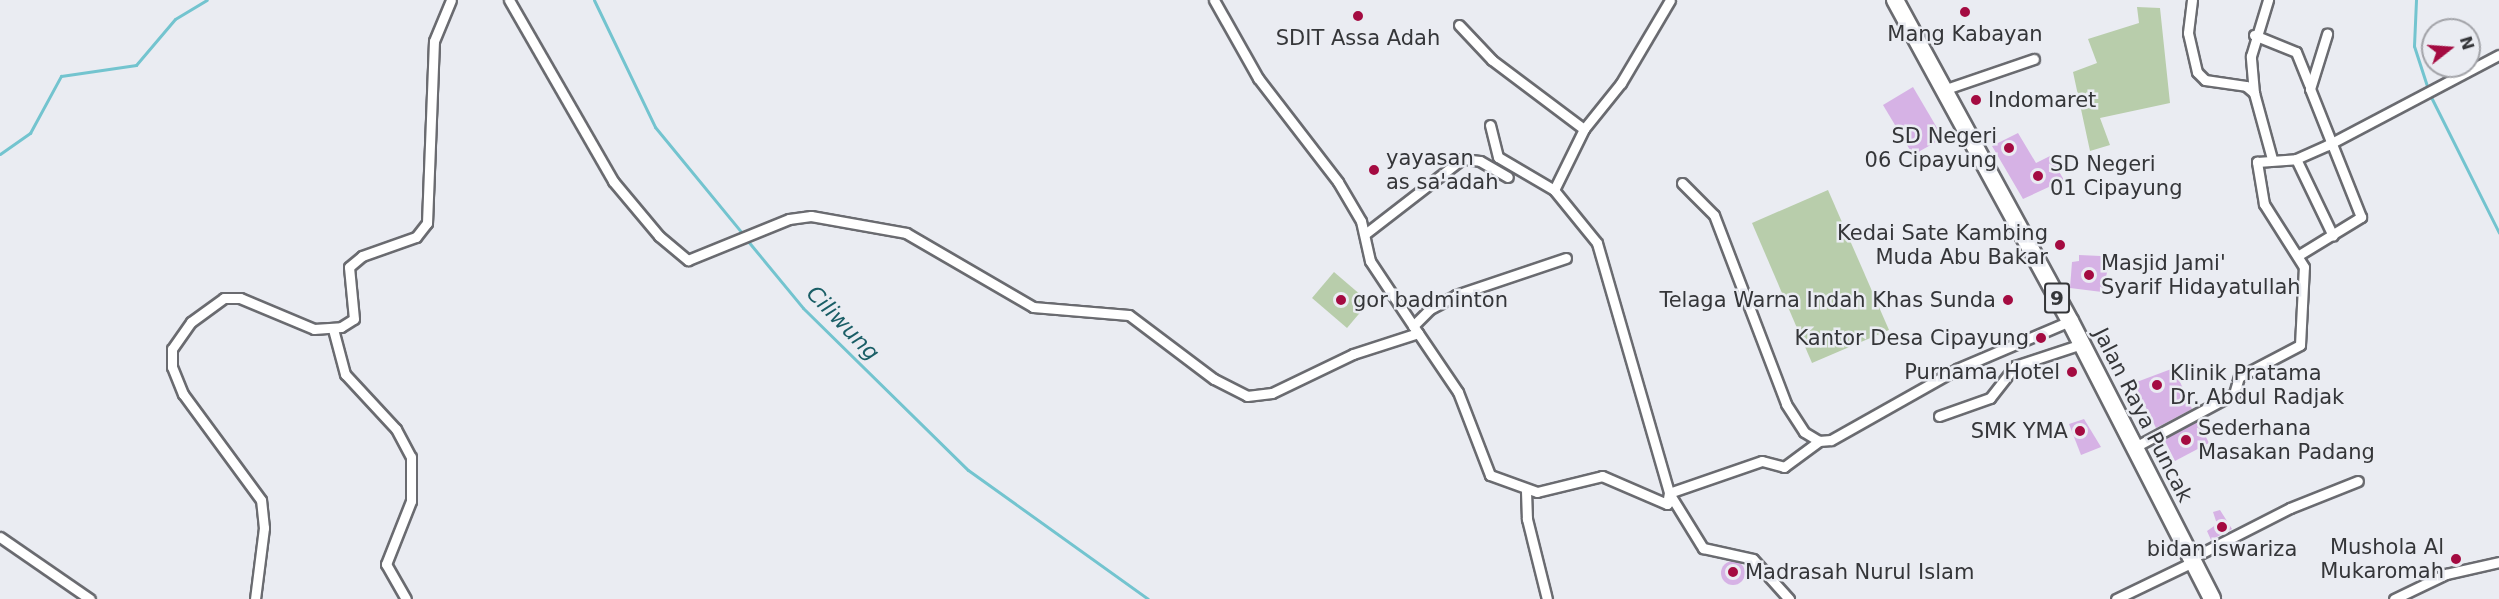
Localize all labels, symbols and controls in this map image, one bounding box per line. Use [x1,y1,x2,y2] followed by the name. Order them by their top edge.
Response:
[1958,5,1972,19] marker: Mang Kabayan
[1351,9,1365,23] marker: SDIT Assa Adah
[2421,18,2481,78] north arrow
[1887,21,2043,47] place label: Mang Kabayan
[1276,25,1440,51] place label: SDIT Assa Adah
[2456,34,2478,52] text: N
[1988,87,2096,113] place label: Indomaret
[1969,93,1983,107] marker: Indomaret
[1865,123,1997,173] place label: SD Negeri 06 Cipayung
[2002,141,2016,155] marker: SD Negeri 06 Cipayung
[1386,145,1498,195] place label: yayasan as sa'adah
[2050,151,2182,201] place label: SD Negeri 01 Cipayung
[1367,163,1381,177] marker: yayasan as sa'adah
[2031,169,2045,183] marker: SD Negeri 01 Cipayung
[1837,220,2048,270] place label: Kedai Sate Kambing Muda Abu Bakar
[2053,238,2067,252] marker: Kedai Sate Kambing Muda Abu Bakar
[2101,250,2301,300] place label: Masjid Jami' Syarif Hidayatullah
[2082,268,2096,282] marker: Masjid Jami' Syarif Hidayatullah
[801,280,885,366] water label: Ciliwung
[2044,281,2070,315] road number: 9
[1353,287,1508,313] place label: gor badminton
[1659,287,1996,313] place label: Telaga Warna Indah Khas Sunda
[1334,293,1348,307] marker: gor badminton
[2001,293,2015,307] marker: Telaga Warna Indah Khas Sunda
[2088,324,2198,506] street label: Jalan Raya Puncak
[1794,325,2029,351] place label: Kantor Desa Cipayung
[2034,331,2048,345] marker: Kantor Desa Cipayung
[1904,359,2060,385] place label: Purnama Hotel
[2170,360,2344,410] place label: Klinik Pratama Dr. Abdul Radjak
[2065,365,2079,379] marker: Purnama Hotel
[2148,376,2166,394] marker: Klinik Pratama Dr. Abdul Radjak
[2198,415,2375,465] place label: Sederhana Masakan Padang
[1971,418,2068,444] place label: SMK YMA
[2073,424,2087,438] marker: SMK YMA
[2179,433,2193,447] marker: Sederhana Masakan Padang
[2215,520,2229,534] marker: bidan iswariza
[2320,534,2444,584] place label: Mushola Al Mukaromah
[2147,536,2297,562] place label: bidan iswariza
[2449,552,2463,566] marker: Mushola Al Mukaromah
[1745,559,1974,585] place label: Madrasah Nurul Islam
[1726,565,1740,579] marker: Madrasah Nurul Islam

